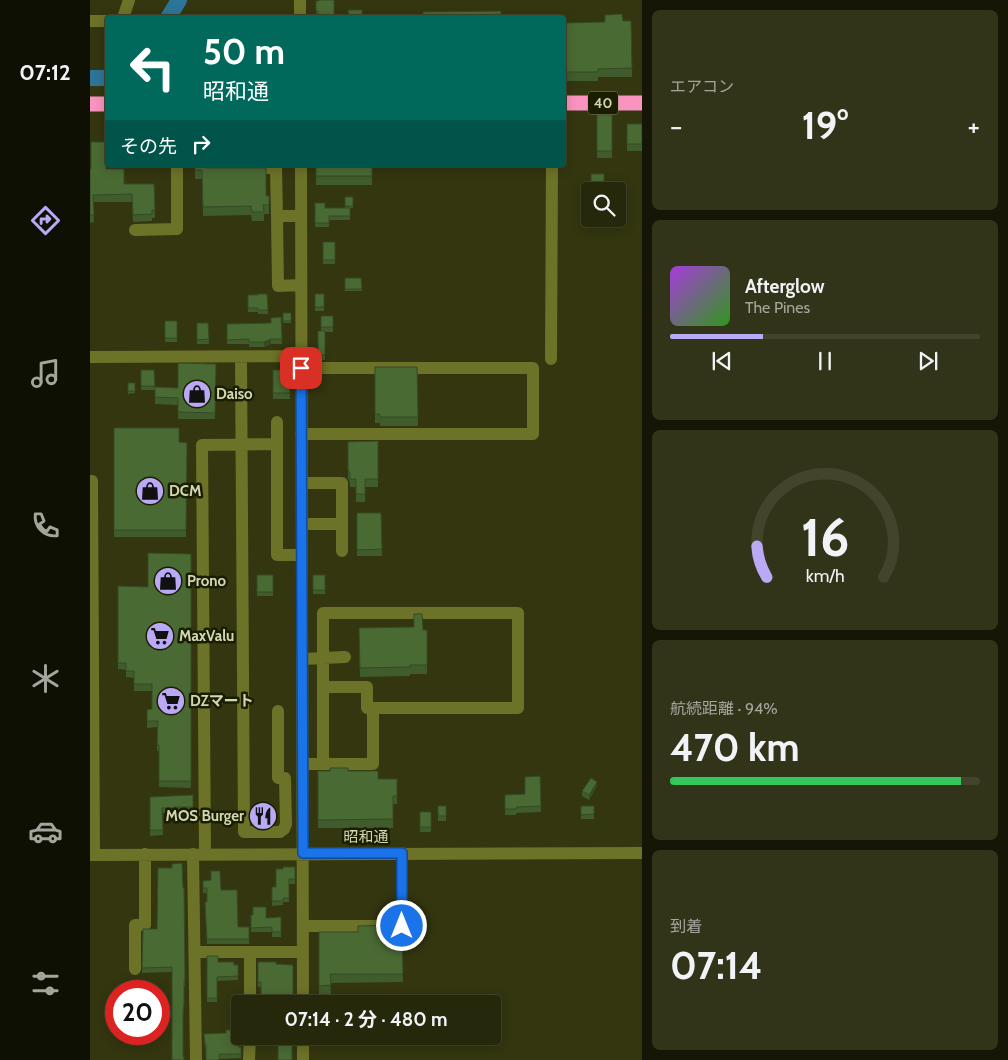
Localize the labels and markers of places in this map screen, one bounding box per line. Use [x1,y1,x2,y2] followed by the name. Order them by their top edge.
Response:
[280,347,322,389] pin
[182,379,212,409] shop icon: Daiso
[216,385,253,403] place label: Daiso
[135,476,165,506] shop icon: DCM
[169,482,201,500] place label: DCM
[153,566,183,596] shop icon: Prono
[187,572,226,590] place label: Prono
[145,621,175,651] supermarket icon: MaxValu
[179,627,234,645] place label: MaxValu
[156,686,186,716] supermarket icon: DZマート
[190,692,254,710] place label: DZマート
[248,801,278,831] restaurant icon: MOS Burger
[166,807,244,825] place label: MOS Burger

